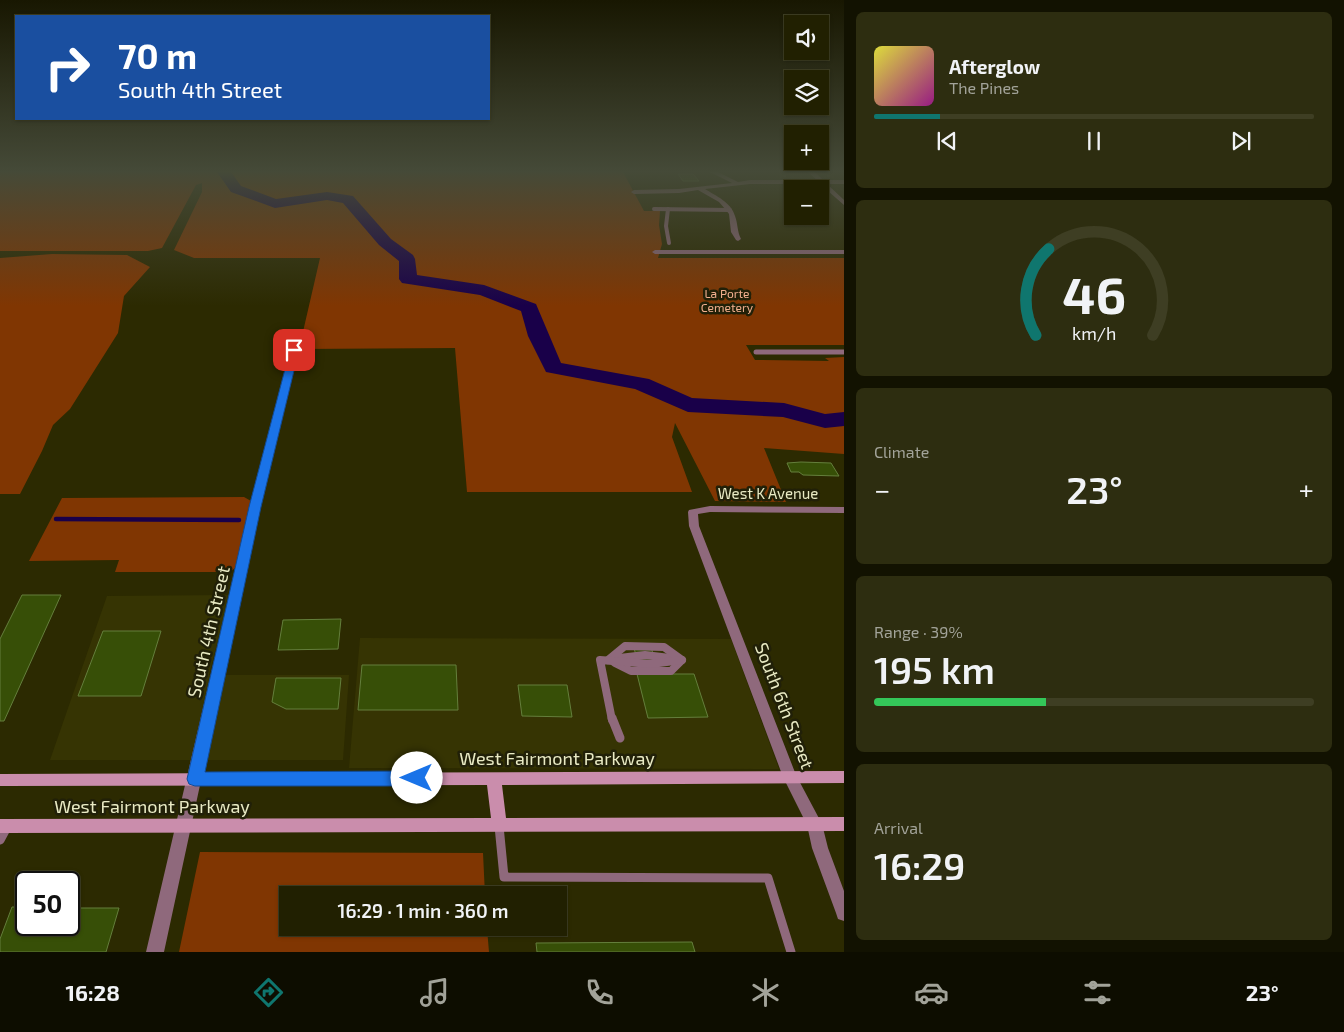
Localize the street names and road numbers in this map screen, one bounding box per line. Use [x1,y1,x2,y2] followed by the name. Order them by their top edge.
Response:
[718,484,818,502] street label: West K Avenue
[182,564,234,700] street label: South 4th Street
[751,639,819,772] street label: South 6th Street
[459,747,655,769] street label: West Fairmont Parkway
[54,795,250,817] street label: West Fairmont Parkway

